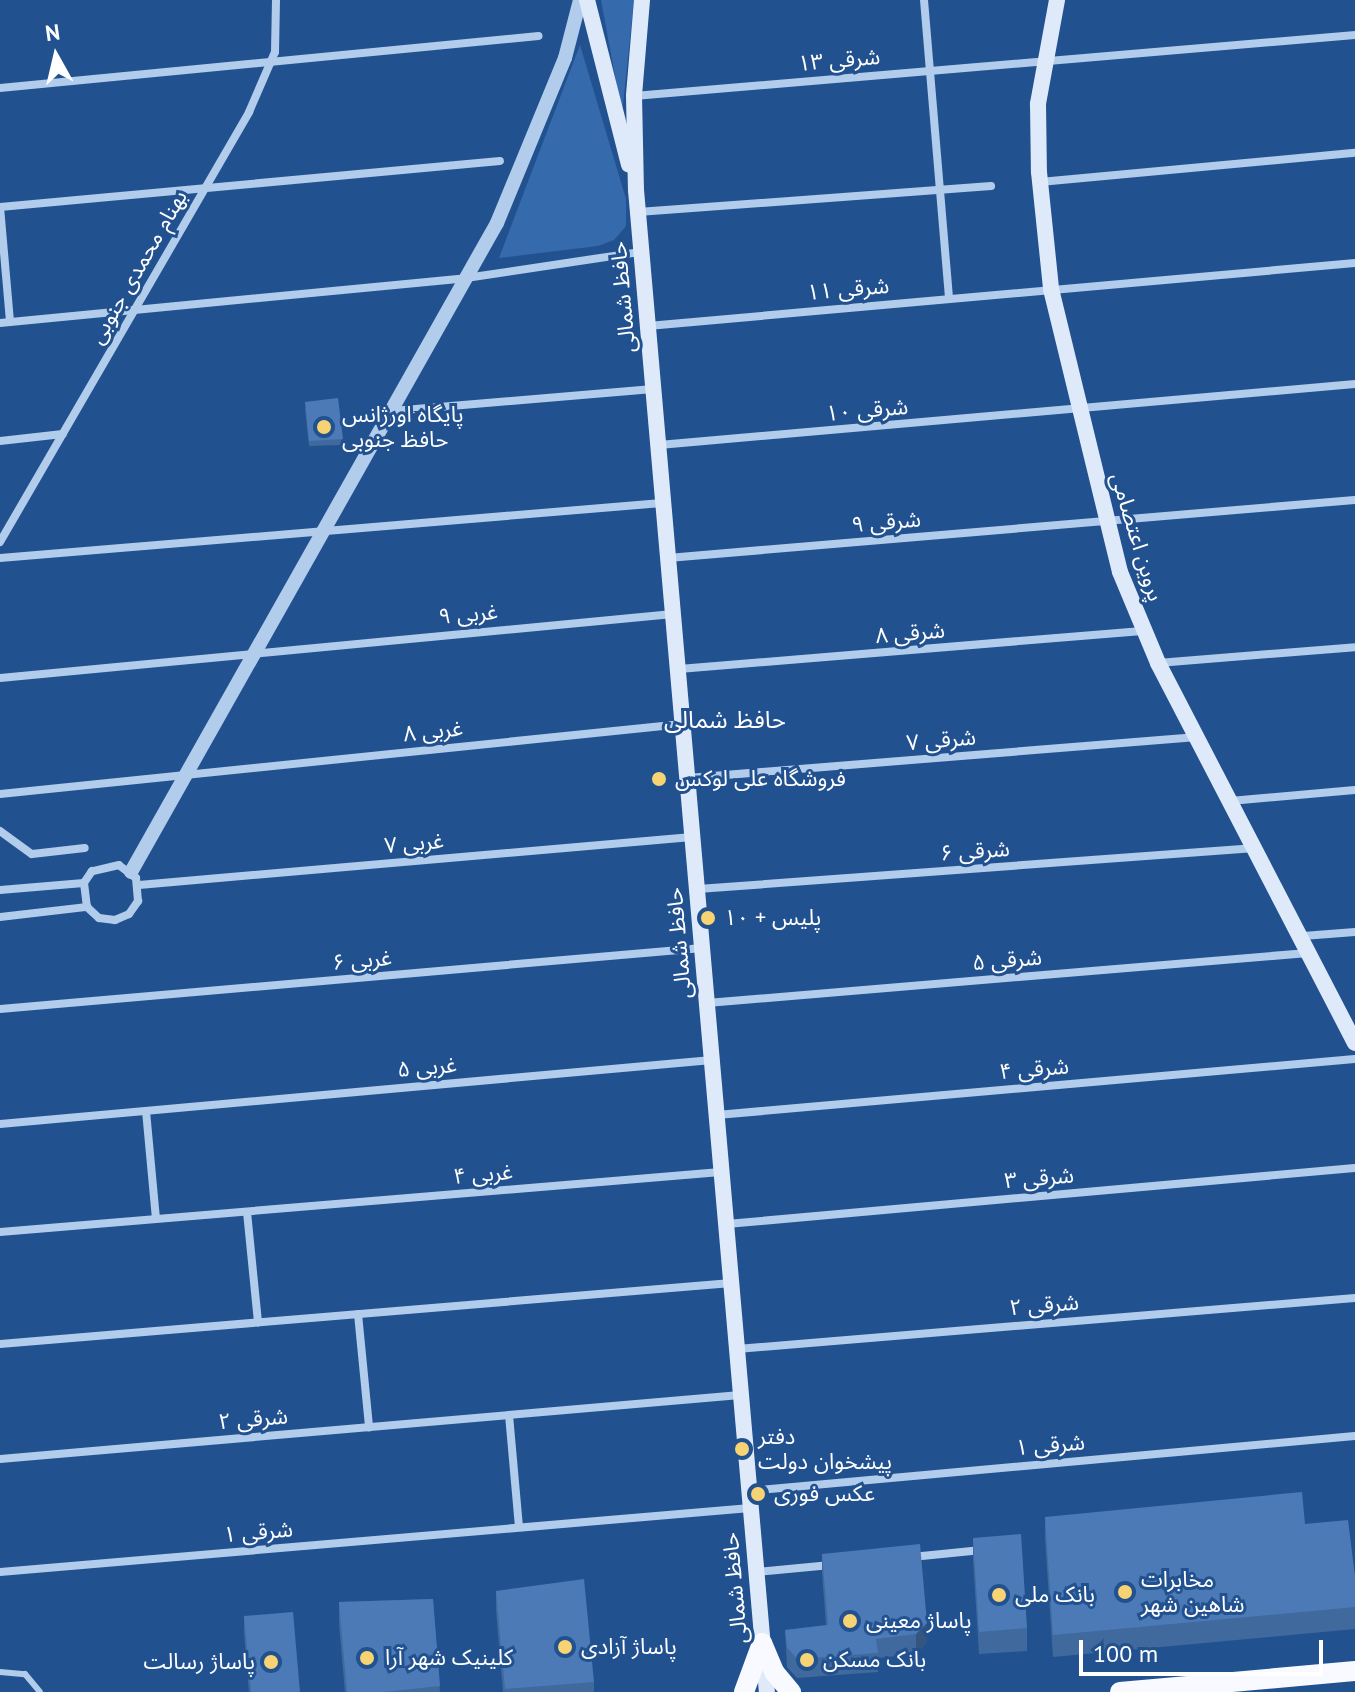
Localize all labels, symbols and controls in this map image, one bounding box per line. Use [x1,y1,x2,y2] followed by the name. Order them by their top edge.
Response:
[16,16,96,96] north arrow
[44,17,62,47] text: N
[797,43,881,77] street label: ۱۳ شرقی
[83,185,193,349] street label: بهنام محمدی جنوبی
[605,240,641,354] street label: حافظ شمالی
[806,272,890,306] street label: ۱۱ شرقی
[825,393,909,427] street label: شرقی ۱۰
[342,401,464,452] place label: پایگاه اورژانس حافظ جنوبی
[313,416,335,438] marker: پایگاه اورژانس حافظ جنوبی
[1105,469,1169,605] street label: پروین اعتصامی
[850,506,922,538] street label: شرقی ۹
[437,598,499,630] street label: ۹ غربی
[874,617,946,649] street label: ۸ شرقی
[664,706,786,734] district label: حافظ شمالی
[402,715,464,747] street label: ۸ غربی
[905,724,977,756] street label: ۷ شرقی
[675,766,846,792] place label: فروشگاه علی لوکس
[650,770,668,788] marker: فروشگاه علی لوکس
[383,827,445,859] street label: ۷ غربی
[939,835,1011,867] street label: ۶ شرقی
[661,886,697,1000] street label: حافظ شمالی
[724,905,821,931] place label: پلیس + ۱۰
[699,909,717,927] marker: پلیس + ۱۰
[331,944,393,976] street label: ۶ غربی
[971,944,1043,976] street label: ۵ شرقی
[396,1051,458,1083] street label: ۵ غربی
[998,1053,1070,1085] street label: ۴ شرقی
[452,1158,514,1190] street label: ۴ غربی
[1003,1162,1075,1194] street label: ۳ شرقی
[1008,1289,1080,1321] street label: ۲ شرقی
[217,1403,289,1435] street label: ۲ شرقی
[758,1423,892,1474] place label: دفتر پیشخوان دولت
[1014,1429,1086,1461] street label: ۱ شرقی
[733,1440,751,1458] marker: دفتر پیشخوان دولت
[774,1481,875,1507] place label: عکس فوری
[749,1485,767,1503] marker: عکس فوری
[222,1516,294,1548] street label: ۱ شرقی
[717,1531,753,1645] street label: حافظ شمالی
[1141,1566,1245,1618] place label: مخابرات شاهین شهر
[1015,1582,1095,1608] place label: بانک ملی
[1116,1583,1134,1601] marker: مخابرات شاهین شهر
[990,1586,1008,1604] marker: بانک ملی
[866,1608,972,1634] place label: پاساژ معینی
[841,1612,859,1630] marker: پاساژ معینی
[1083,1624,1327,1674] scale bar
[581,1634,677,1660] place label: پاساژ آزادی
[556,1638,574,1656] marker: پاساژ آزادی
[1093,1638,1158,1669] text: 100 m
[385,1645,513,1671] place label: کلینیک شهر آرا
[356,1647,378,1669] marker: کلینیک شهر آرا
[823,1647,926,1673] place label: بانک مسکن
[144,1649,255,1675] place label: پاساژ رسالت
[798,1651,816,1669] marker: بانک مسکن
[262,1653,280,1671] marker: پاساژ رسالت

